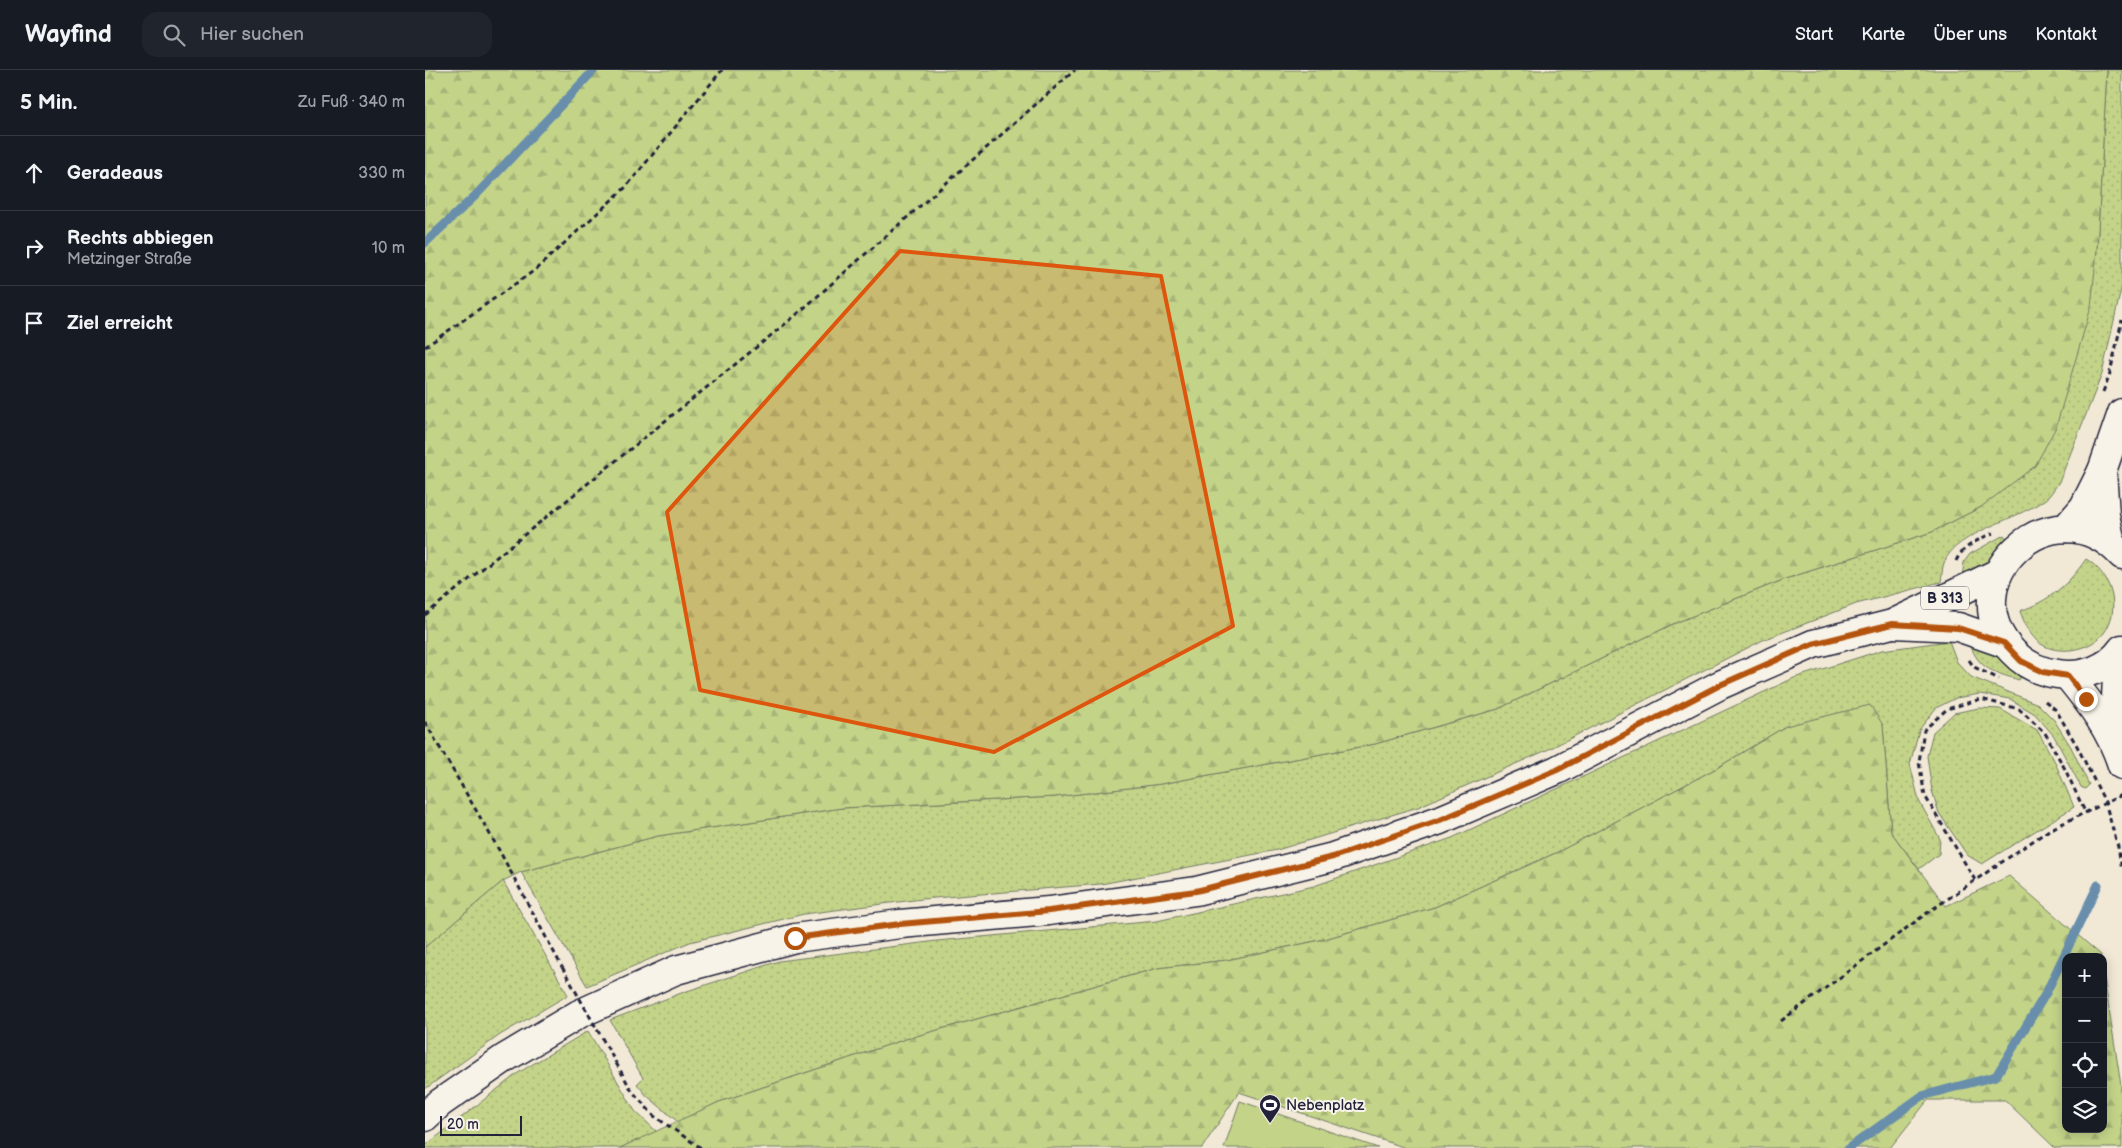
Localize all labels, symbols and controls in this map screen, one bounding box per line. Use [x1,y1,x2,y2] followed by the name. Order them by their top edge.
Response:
[142,12,492,57] search box
[25,20,112,49] text: Wayfind
[160,21,188,49] icon: search
[200,23,304,46] text: Hier suchen
[1795,24,1833,45] text: Start
[1861,24,1905,45] text: Karte
[1933,24,2007,45] text: Über uns
[2035,24,2097,45] text: Kontakt
[20,90,77,115] text: 5 Min.
[298,93,405,112] text: Zu Fuß · 340 m
[20,159,48,187] icon: ahead
[67,162,163,185] text: Geradeaus
[358,164,405,183] text: 330 m
[67,227,214,250] text: Rechts abbiegen
[20,234,48,262] icon: right
[372,239,405,258] text: 10 m
[67,250,192,269] text: Metzinger Straße
[20,309,48,337] icon: arrive
[67,312,173,335] text: Ziel erreicht
[1921,586,1969,610] road number: B 313
[2075,688,2098,711] route end
[784,927,807,950] route start
[2062,953,2107,1133] map controls
[2062,953,2107,998] button: +
[2062,998,2107,1043] button: −
[2062,1043,2107,1088] button: locate
[2062,1088,2107,1133] button: layers
[1258,1093,1282,1124] sports icon: Nebenplatz
[1286,1096,1365,1115] place label: Nebenplatz
[440,1113,523,1136] scale bar
[447,1116,479,1133] text: 20 m

